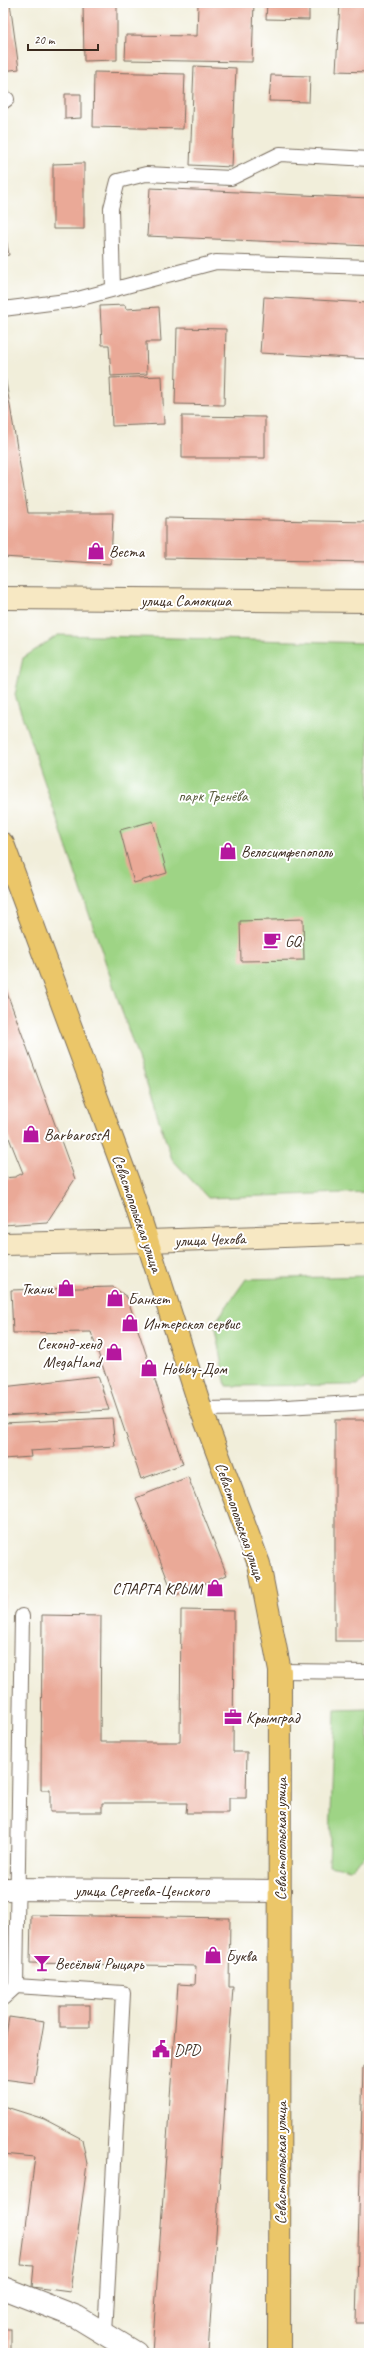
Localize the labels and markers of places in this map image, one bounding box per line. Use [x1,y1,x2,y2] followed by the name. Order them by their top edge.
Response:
[86,541,106,561] shop icon: Веста
[109,542,146,562] place label: Веста
[218,841,238,861] shop icon: Велосимфепополь
[241,842,334,862] place label: Велосимфепополь
[262,930,282,950] cafe icon: GQ
[285,931,303,951] place label: GQ
[21,1124,41,1144] shop icon: BarbarossA
[44,1125,110,1145] place label: BarbarossA
[56,1278,76,1298] shop icon: Ткани
[21,1279,54,1299] place label: Ткани
[105,1288,125,1308] shop icon: Банкет
[128,1289,171,1309] place label: Банкет
[120,1313,140,1333] shop icon: Интерскол сервис
[143,1314,241,1334] place label: Интерскол сервис
[37,1334,104,1372] place label: Секонд-хенд MegaHand
[104,1342,124,1362] shop icon: Секонд-хенд MegaHand
[139,1358,159,1378] shop icon: Hobby-Дом
[162,1359,227,1379] place label: Hobby-Дом
[205,1578,225,1598] shop icon: СПАРТА КРЫМ
[112,1579,203,1599] place label: СПАРТА КРЫМ
[223,1707,243,1727] office icon: Крымград
[246,1708,301,1728] place label: Крымград
[203,1945,223,1965] shop icon: Буква
[226,1946,258,1966] place label: Буква
[32,1953,52,1973] bar icon: Весёлый Рыцарь
[55,1954,145,1974] place label: Весёлый Рыцарь
[151,2039,171,2059] public building icon: DPD
[174,2040,202,2060] place label: DPD

